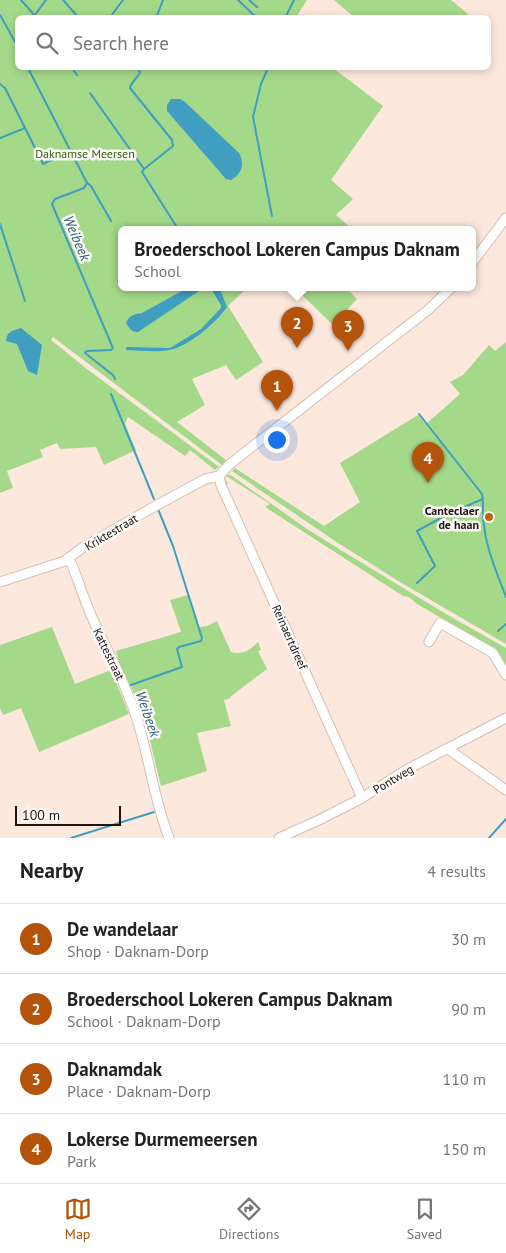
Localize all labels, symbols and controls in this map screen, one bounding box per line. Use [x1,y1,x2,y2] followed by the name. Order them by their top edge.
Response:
[15,15,491,70] search box
[33,29,61,57] icon: search
[73,31,169,55] text: Search here
[35,146,135,161] park label: Daknamse Meersen
[59,213,95,264] water label: Weibeek
[118,226,476,291] popup
[134,237,460,261] text: Broederschool Lokeren Campus Daknam
[134,261,181,281] text: School
[281,307,313,348] pin: 2
[332,310,364,351] pin: 3
[261,370,293,411] pin: 1
[264,427,290,453] your location
[412,442,444,483] pin: 4
[425,503,480,532] place label: Canteclaer de haan
[82,510,140,554] street label: Kriktestraat
[483,511,495,523] marker: Canteclaer de haan
[269,602,311,673] street label: Reinaertdreef
[90,625,128,683] street label: Kattestraat
[132,689,164,740] water label: Weibeek
[370,761,416,797] street label: Pontweg
[15,803,121,826] scale bar
[22,806,60,824] text: 100 m
[20,857,83,884] text: Nearby
[427,861,486,881] text: 4 results
[67,917,178,941] text: De wandelaar
[31,929,41,949] text: 1
[451,929,486,949] text: 30 m
[67,941,209,961] text: Shop · Daknam-Dorp
[67,987,393,1011] text: Broederschool Lokeren Campus Daknam
[31,999,41,1019] text: 2
[451,999,486,1019] text: 90 m
[67,1011,221,1031] text: School · Daknam-Dorp
[67,1057,162,1081] text: Daknamdak
[31,1069,41,1089] text: 3
[443,1069,486,1089] text: 110 m
[67,1081,211,1101] text: Place · Daknam-Dorp
[67,1127,258,1151] text: Lokerse Durmemeersen
[31,1139,41,1159] text: 4
[443,1139,486,1159] text: 150 m
[67,1151,96,1171] text: Park
[64,1195,92,1243] tab: Map
[219,1195,279,1243] tab: Directions
[407,1195,442,1243] tab: Saved

